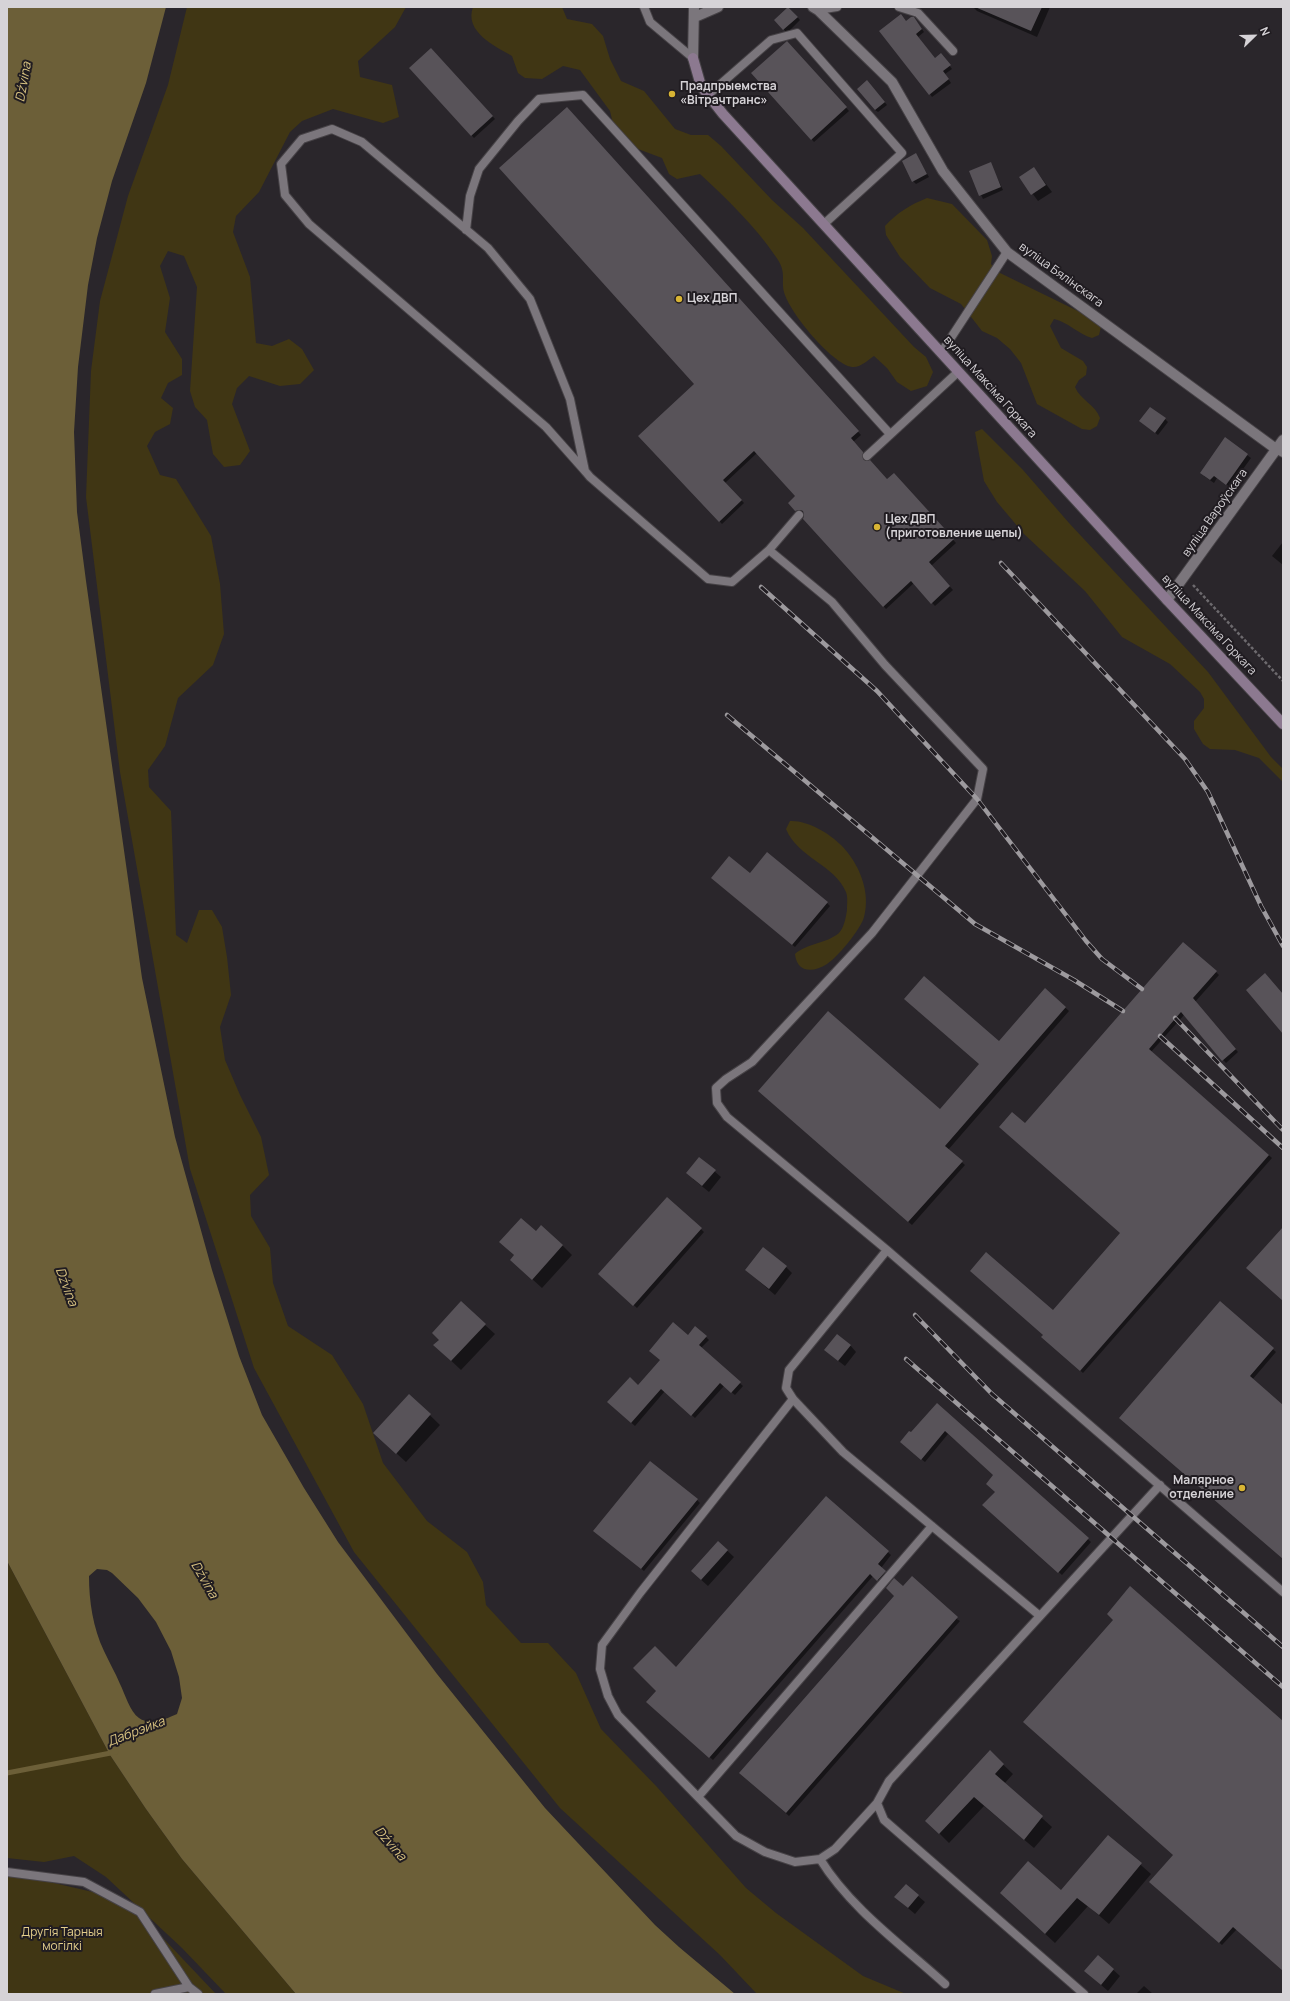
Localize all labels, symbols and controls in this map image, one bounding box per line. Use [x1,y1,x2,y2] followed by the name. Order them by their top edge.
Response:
[1234,16,1274,56] north arrow
[1257,25,1274,38] text: N
[13,61,35,103] water label: Dźvina
[680,80,777,108] place label: Прадпрыемства «Вітрачтранс»
[667,89,677,99] marker: Прадпрыемства «Вітрачтранс»
[1016,240,1106,310] street label: вуліца Бялінскага
[687,292,737,306] place label: Цех ДВП
[674,294,684,304] marker: Цех ДВП
[940,333,1040,441] street label: вуліца Максіма Горкага
[1179,466,1251,560] street label: вуліца Вароўскага
[885,513,1023,541] place label: Цех ДВП (приготовление щепы)
[872,522,882,532] marker: Цех ДВП (приготовление щепы)
[1159,572,1259,678] street label: вуліца Максіма Горкага
[52,1265,80,1309] water label: Dźvina
[1169,1474,1234,1502] place label: Малярное отделение
[1237,1483,1247,1493] marker: Малярное отделение
[187,1559,221,1601] water label: Dźvina
[105,1714,167,1750] water label: Дабрэйка
[371,1824,409,1864] water label: Dźvina
[21,1926,103,1954] park label: Другія Тарныя могілкі

